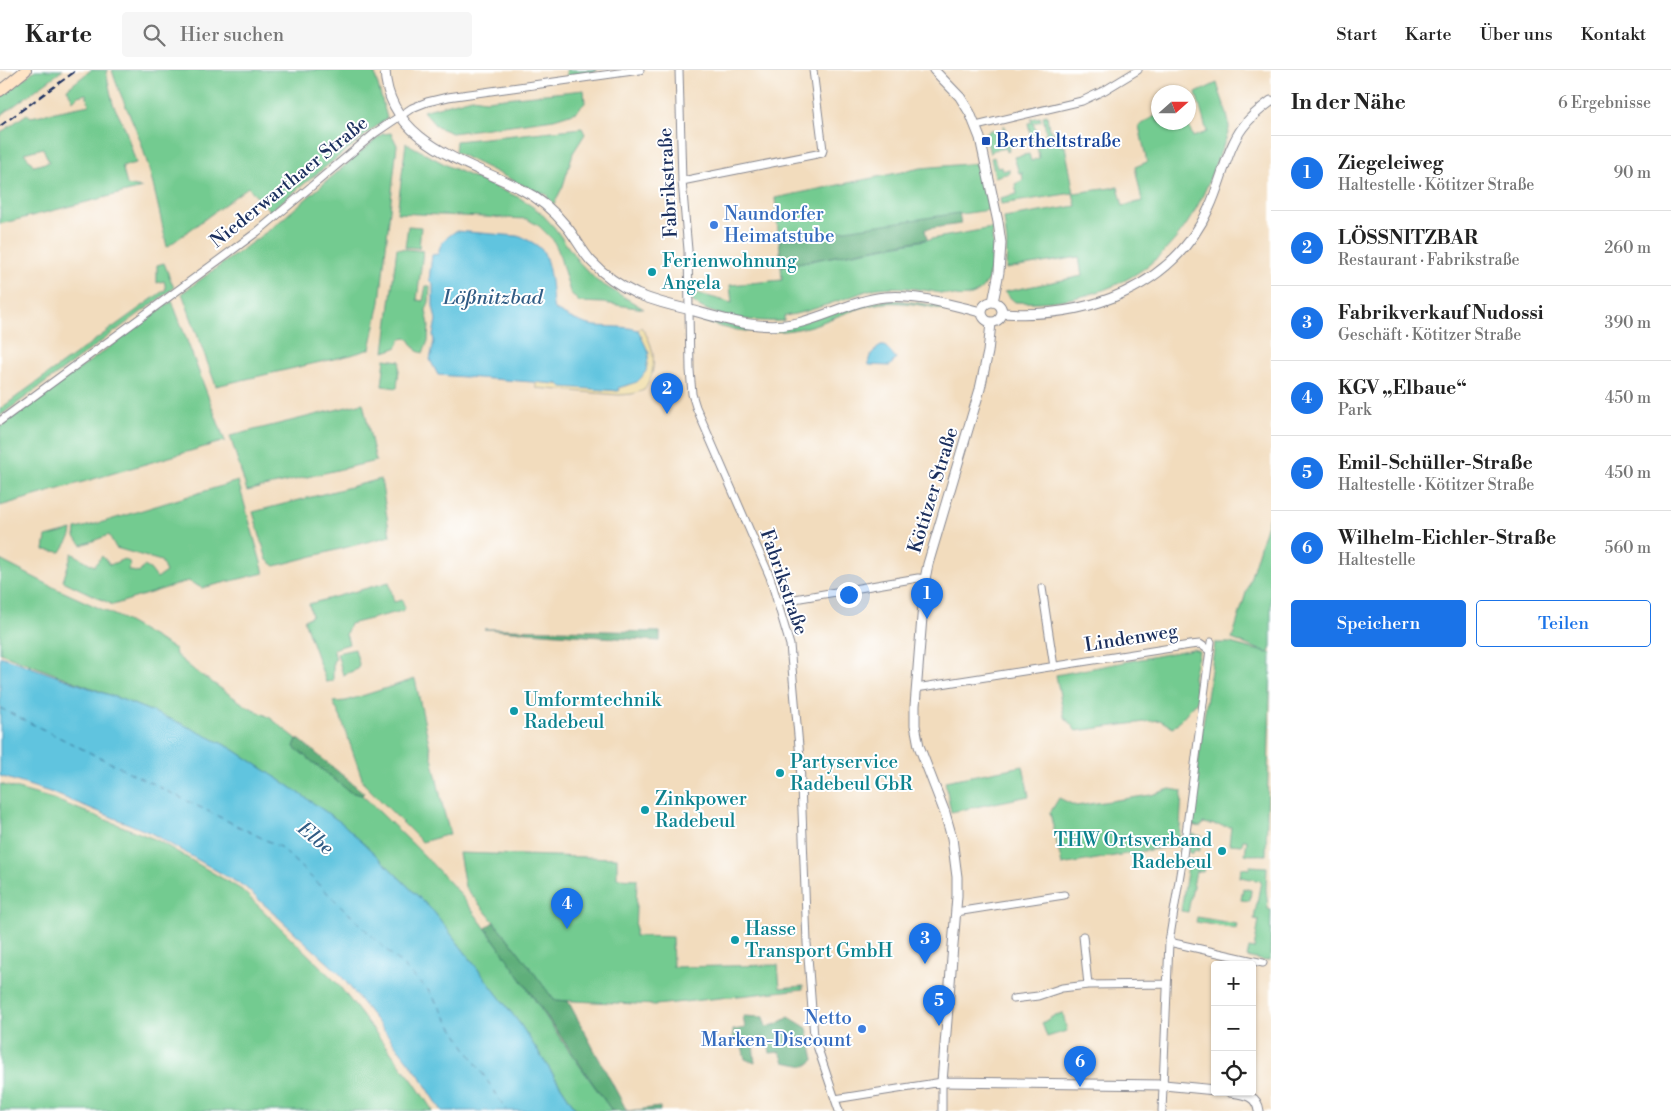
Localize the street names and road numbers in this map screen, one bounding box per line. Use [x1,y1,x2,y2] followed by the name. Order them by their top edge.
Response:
[205,111,373,253] street label: Niederwarthaer Straße
[653,127,683,239] street label: Fabrikstraße
[902,424,964,556] street label: Kötitzer Straße
[755,526,813,638] street label: Fabrikstraße
[1083,619,1180,657] street label: Lindenweg

